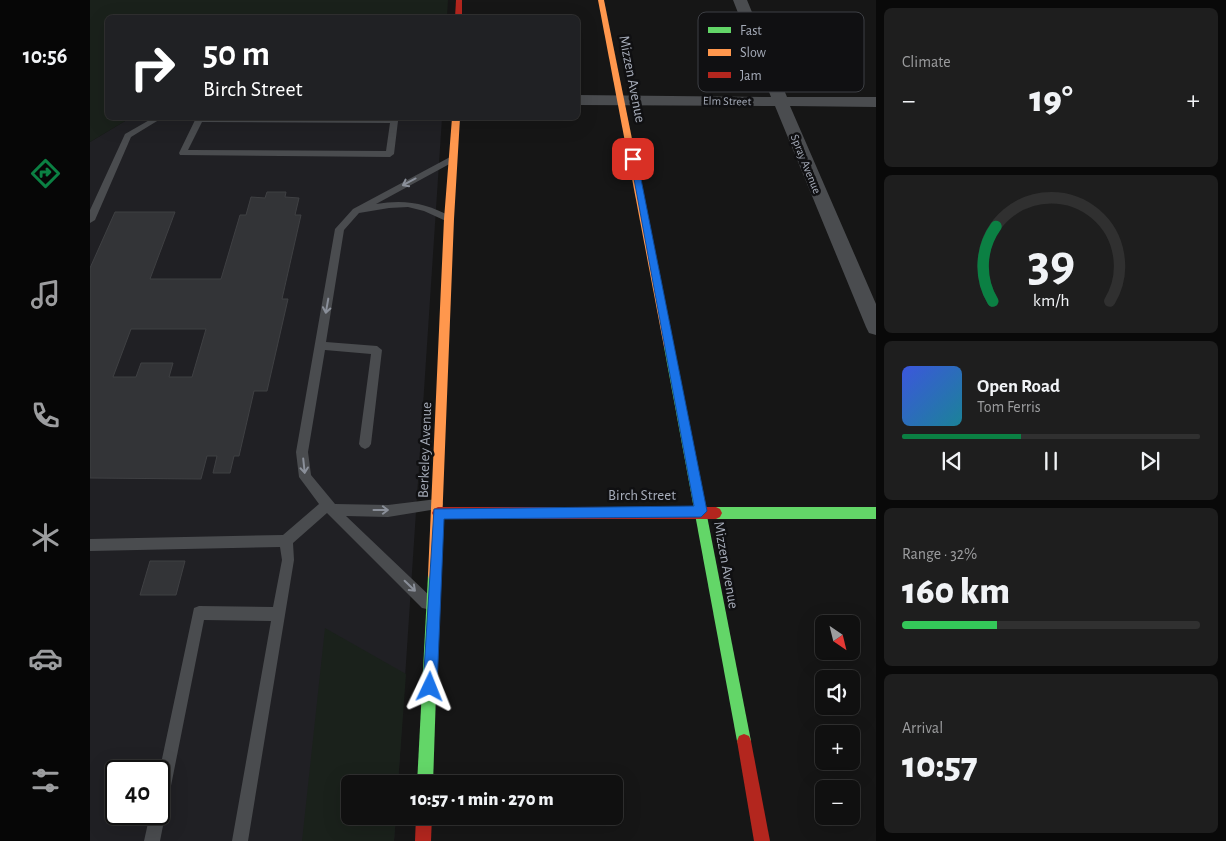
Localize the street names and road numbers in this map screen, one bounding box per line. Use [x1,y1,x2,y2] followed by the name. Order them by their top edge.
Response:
[616,34,648,124] street label: Mizzen Avenue
[703,95,752,107] street label: Elm Street
[788,133,823,196] street label: Spray Avenue
[416,401,434,498] street label: Berkeley Avenue
[608,488,676,503] street label: Birch Street
[711,520,741,610] street label: Mizzen Avenue

